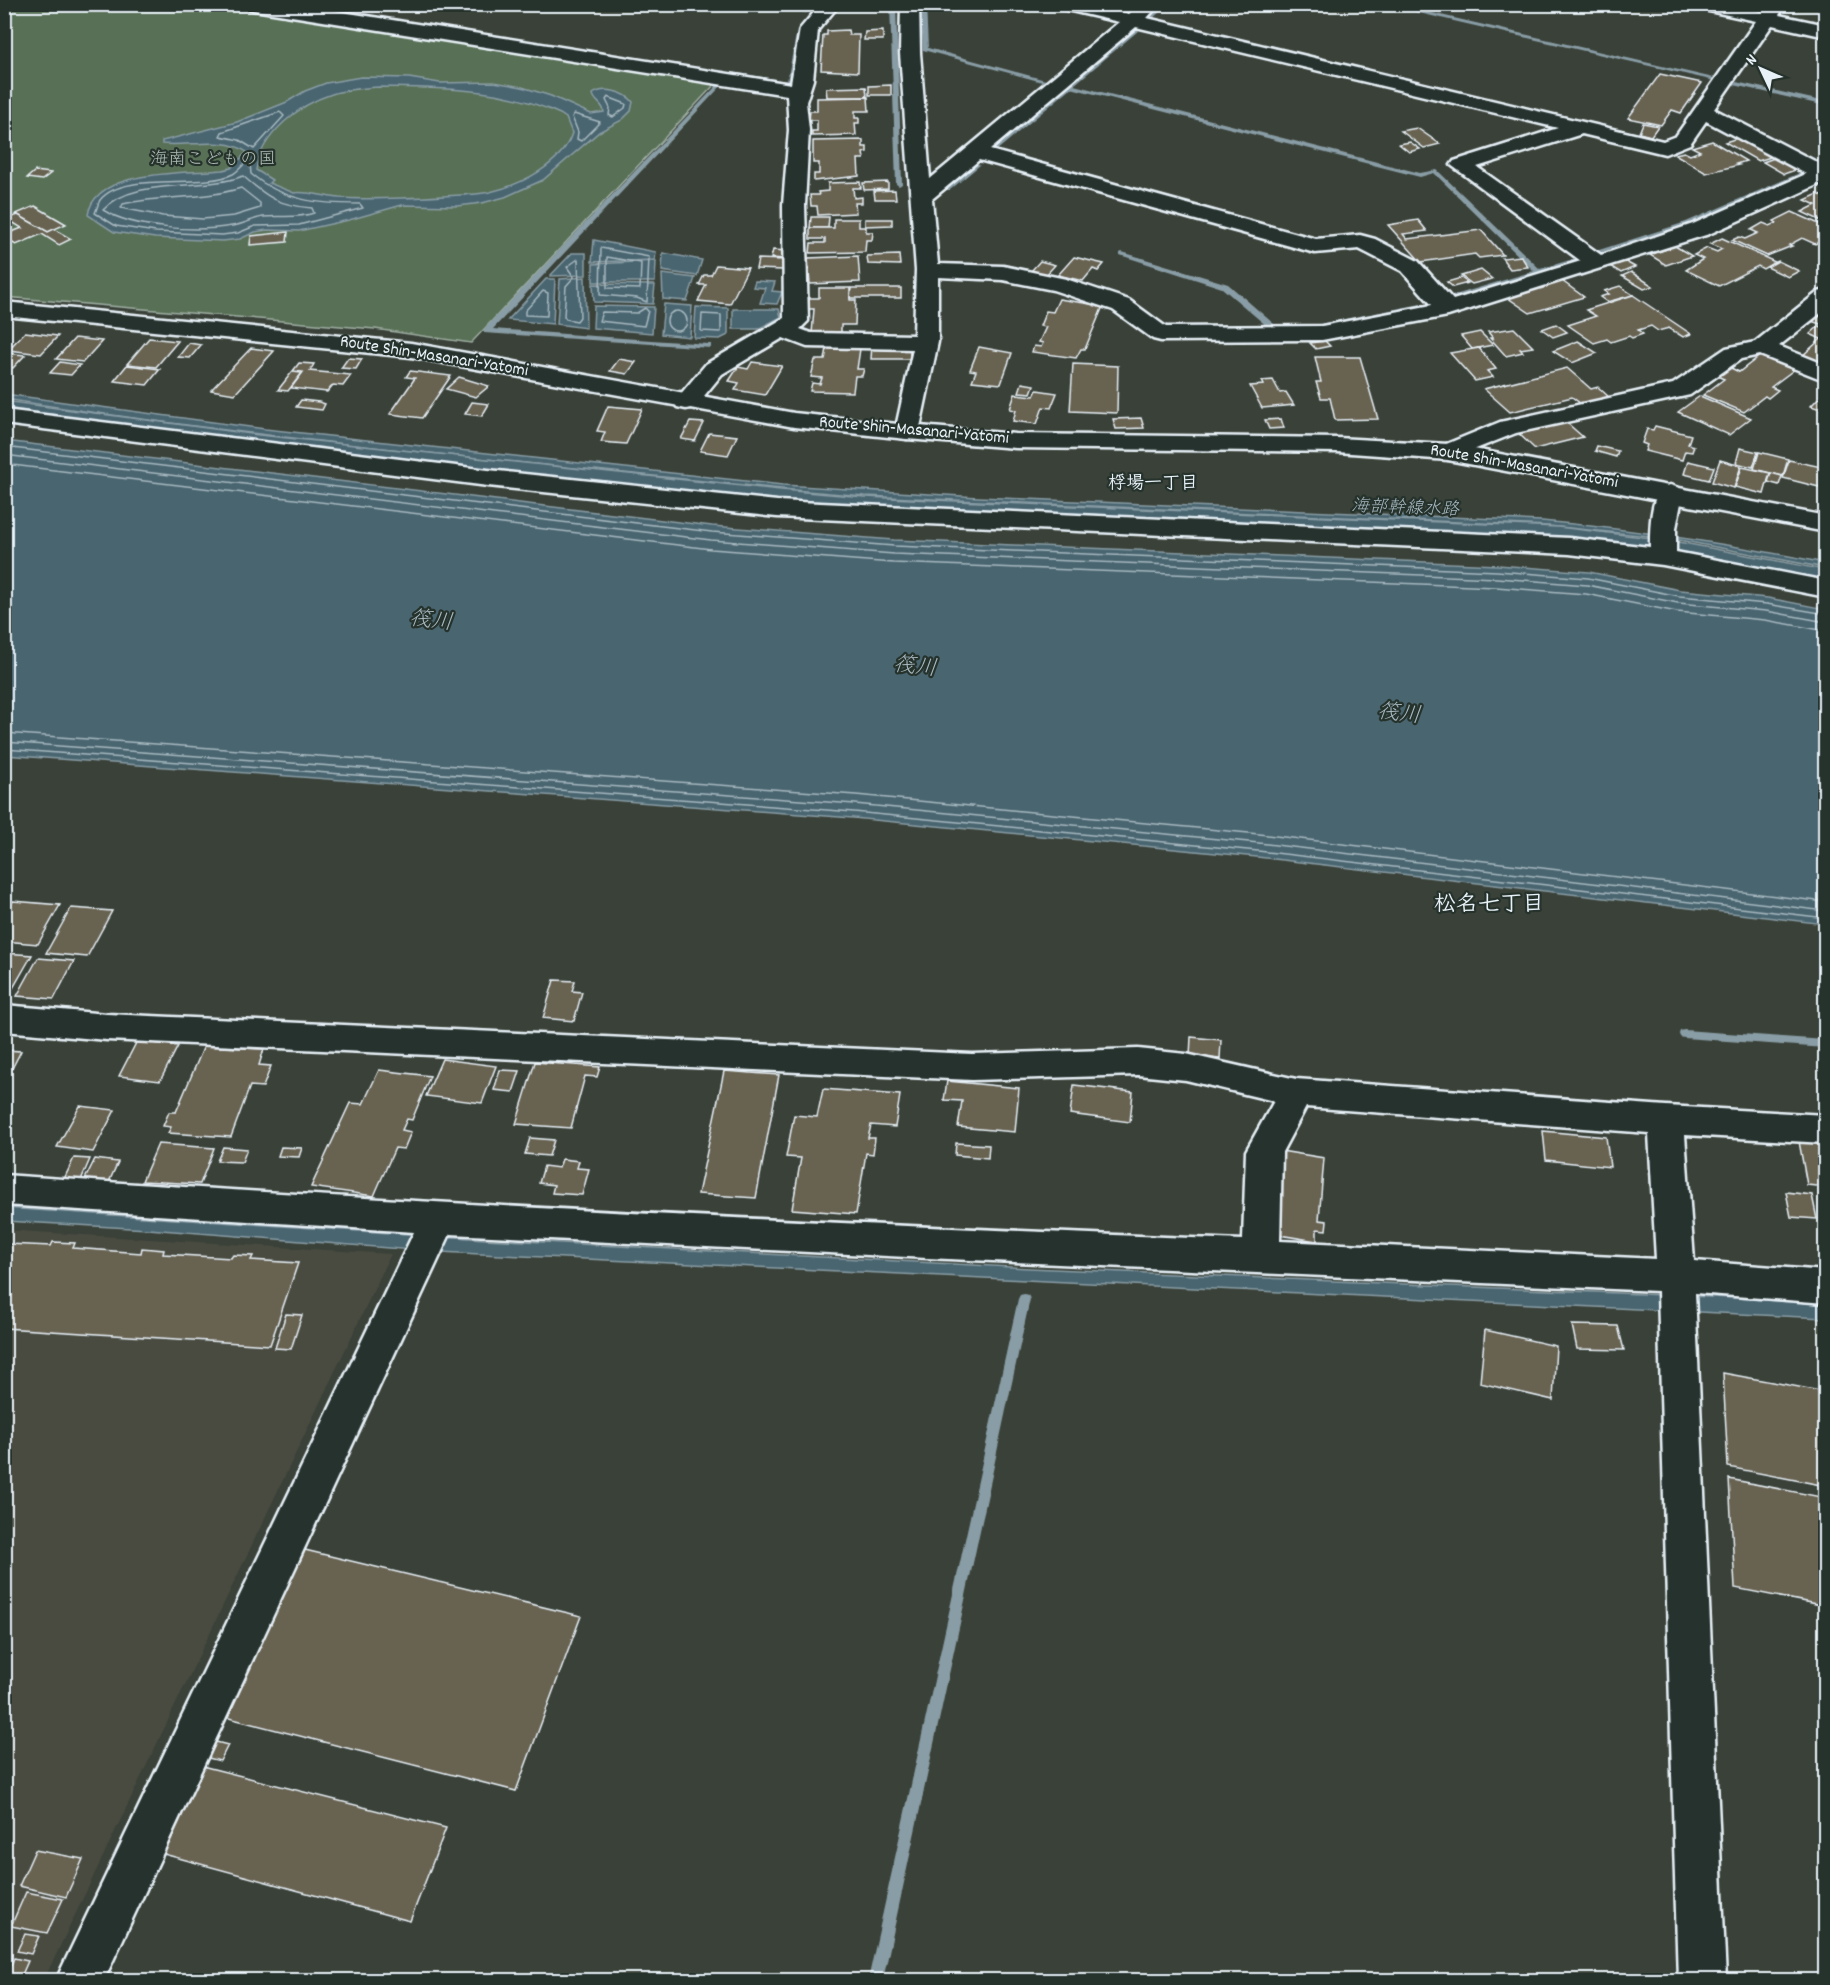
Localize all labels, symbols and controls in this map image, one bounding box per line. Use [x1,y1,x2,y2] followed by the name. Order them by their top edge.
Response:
[1731,39,1791,99] north arrow
[1741,49,1763,71] text: N
[150,148,276,173] park label: 海南こどもの国
[338,330,530,384] street label: Route Shin-Masanari-Yatomi
[818,410,1010,452] street label: Route Shin-Masanari-Yatomi
[1428,438,1620,496] street label: Route Shin-Masanari-Yatomi
[1108,472,1198,497] district label: 桴場一丁目
[1351,495,1460,523] water label: 海部幹線水路
[407,604,455,640] water label: 筏川
[891,650,939,686] water label: 筏川
[1375,697,1423,733] water label: 筏川
[1434,890,1544,921] district label: 松名七丁目

